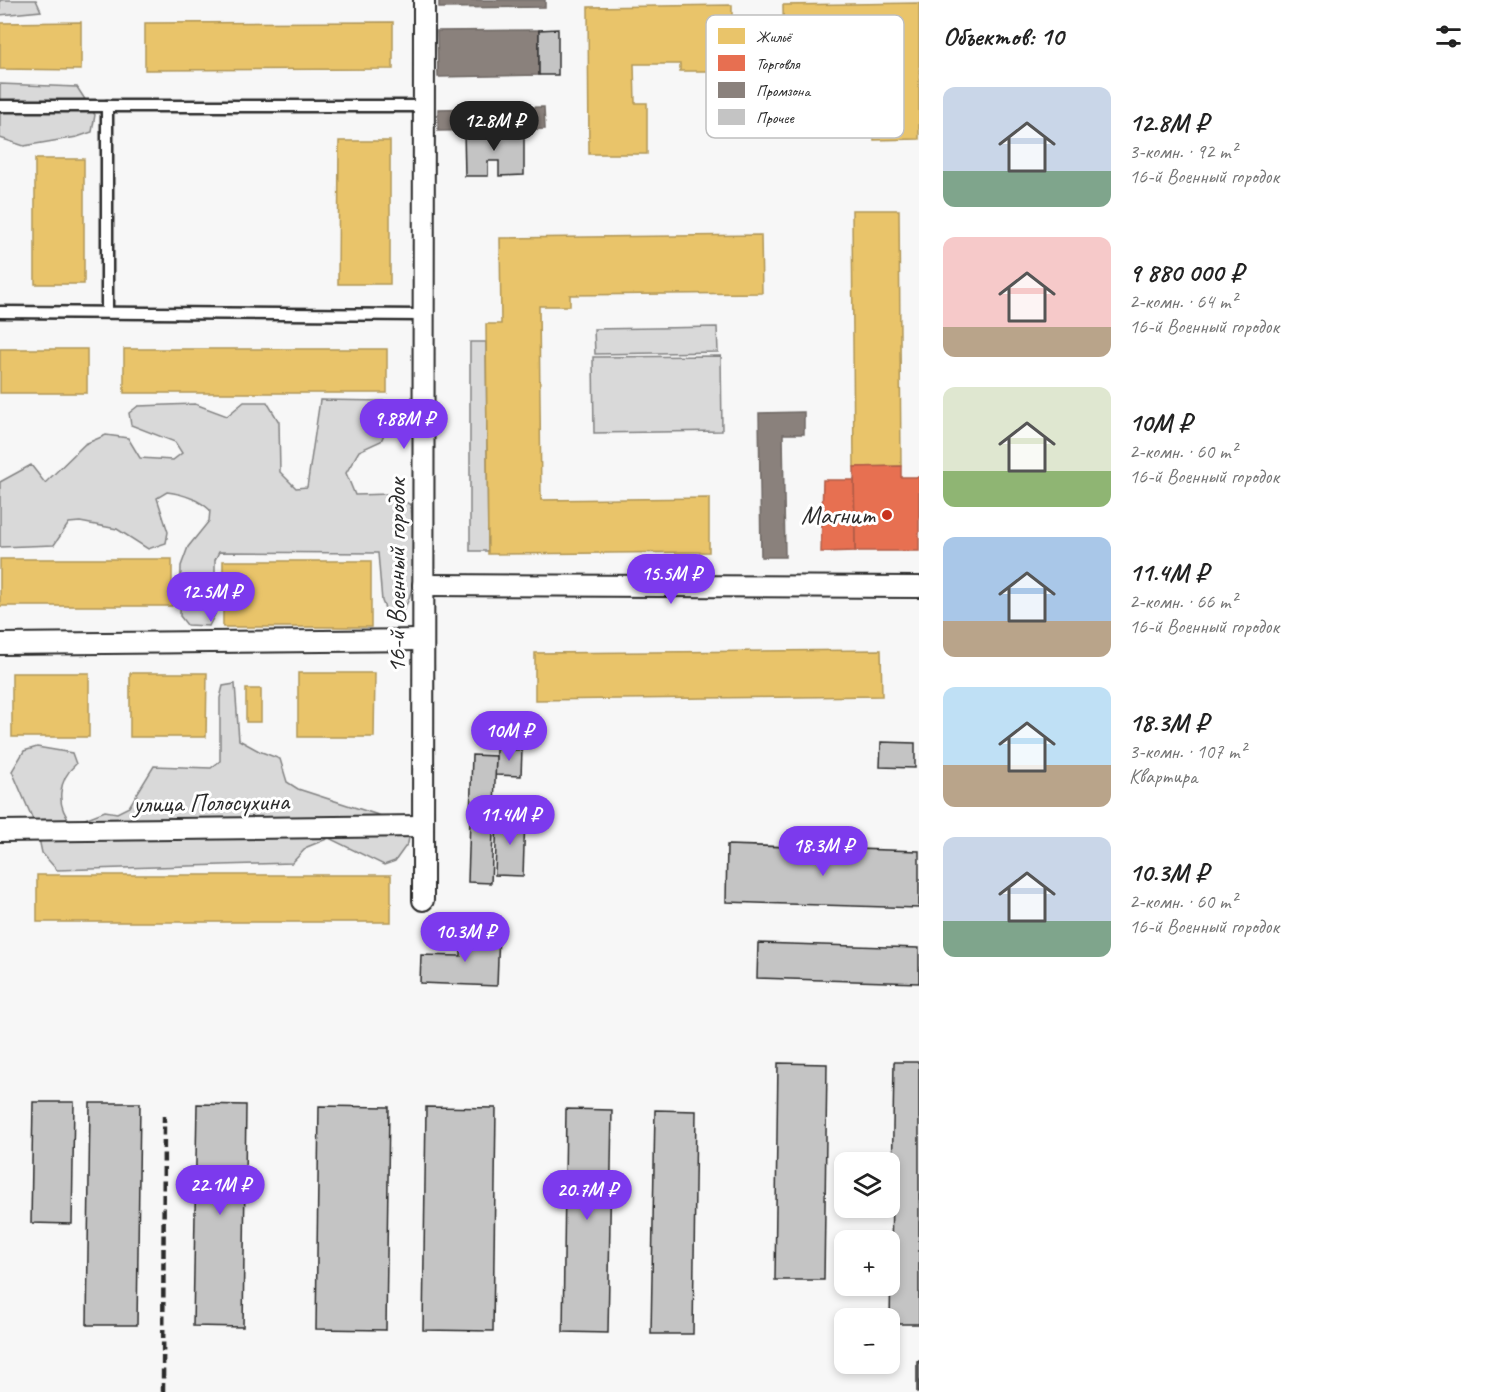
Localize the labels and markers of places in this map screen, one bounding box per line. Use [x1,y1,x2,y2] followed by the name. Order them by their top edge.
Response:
[439,101,549,152] pin: 12.8M ₽
[349,399,459,450] pin: 9.88M ₽
[801,499,876,532] place label: Магнит
[880,508,894,522] marker: Магнит
[616,554,726,605] pin: 15.5M ₽
[156,572,266,623] pin: 12.5M ₽
[467,711,551,762] pin: 10M ₽
[455,795,565,846] pin: 11.4M ₽
[768,826,878,877] pin: 18.3M ₽
[410,912,520,963] pin: 10.3M ₽
[165,1165,275,1216] pin: 22.1M ₽
[532,1170,642,1221] pin: 20.7M ₽

